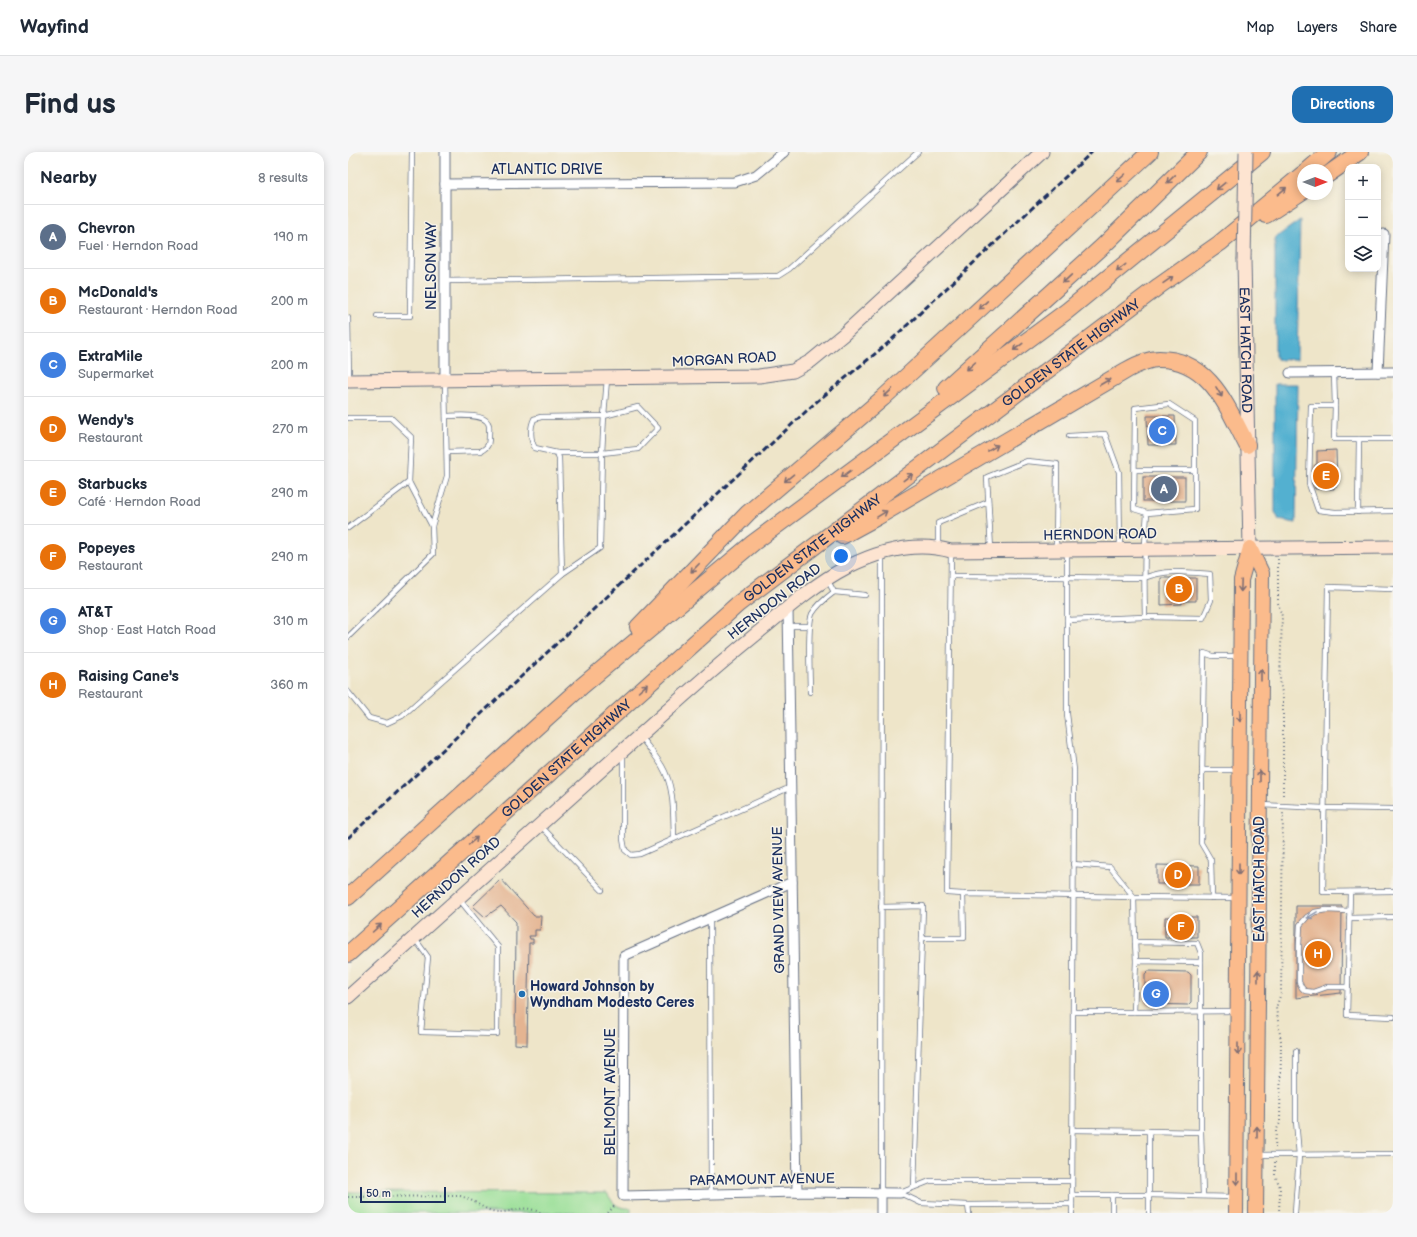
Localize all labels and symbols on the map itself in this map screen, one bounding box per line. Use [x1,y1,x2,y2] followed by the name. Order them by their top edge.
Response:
[491,161,603,178] street label: ATLANTIC DRIVE
[1297,164,1333,200] north arrow
[1115,174,1126,183] one-way arrow
[1166,174,1176,184] one-way arrow
[1216,181,1227,190] one-way arrow
[1277,187,1288,196] one-way arrow
[423,221,440,310] street label: NELSON WAY
[1115,264,1126,272] one-way arrow
[1062,274,1073,283] one-way arrow
[1162,276,1173,284] one-way arrow
[1236,287,1255,413] street label: EAST HATCH ROAD
[998,295,1144,411] street label: GOLDEN STATE HIGHWAY
[978,300,988,310] one-way arrow
[1012,343,1023,351] one-way arrow
[671,348,777,371] street label: MORGAN ROAD
[966,362,977,371] one-way arrow
[1100,378,1111,386] one-way arrow
[1215,386,1223,398] one-way arrow
[882,389,893,398] one-way arrow
[1149,416,1175,446] pin: C
[987,443,999,451] one-way arrow
[1313,461,1339,491] pin: E
[840,470,851,479] one-way arrow
[783,473,794,482] one-way arrow
[902,473,913,481] one-way arrow
[1151,474,1177,504] pin: A
[740,490,886,606] street label: GOLDEN STATE HIGHWAY
[876,510,888,518] one-way arrow
[1043,525,1157,544] street label: HERNDON ROAD
[831,546,851,566] your location
[724,560,824,643] street label: HERNDON ROAD
[690,563,700,573] one-way arrow
[1166,574,1192,604] pin: B
[1237,579,1245,592] one-way arrow
[1257,669,1265,682] one-way arrow
[638,684,648,693] one-way arrow
[498,695,636,821] street label: GOLDEN STATE HIGHWAY
[1236,709,1244,722] one-way arrow
[1256,770,1264,783] one-way arrow
[1251,816,1268,942] street label: EAST HATCH ROAD
[769,826,788,974] street label: GRAND VIEW AVENUE
[408,833,504,922] street label: HERNDON ROAD
[468,837,478,846] one-way arrow
[1165,860,1191,890] pin: D
[1235,862,1243,875] one-way arrow
[1306,911,1318,919] one-way arrow
[1168,912,1194,942] pin: F
[372,923,382,933] one-way arrow
[1305,939,1331,969] pin: H
[1254,970,1262,983] one-way arrow
[530,978,694,1011] place label: Howard Johnson by Wyndham Modesto Ceres
[1143,979,1169,1009] pin: G
[517,989,527,999] marker: Howard Johnson by Wyndham Modesto Ceres
[602,1028,619,1156] street label: BELMONT AVENUE
[1234,1042,1242,1055] one-way arrow
[1253,1126,1261,1139] one-way arrow
[689,1170,835,1189] street label: PARAMOUNT AVENUE
[1233,1172,1240,1185] one-way arrow
[360,1185,446,1204] scale bar

